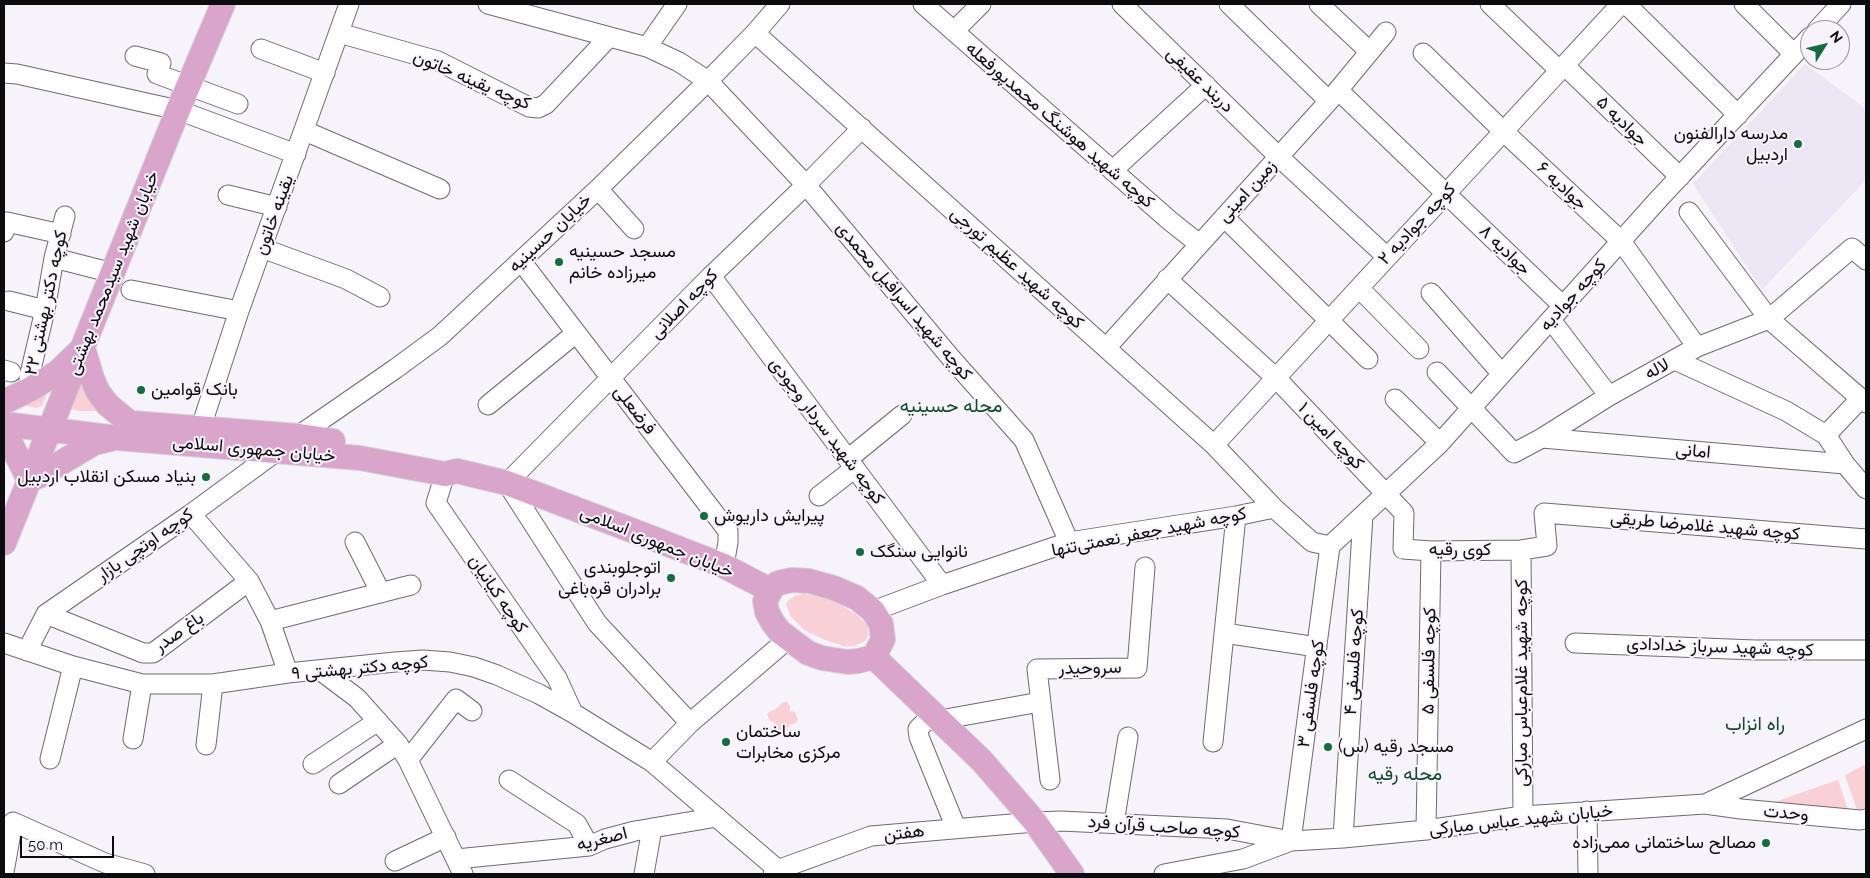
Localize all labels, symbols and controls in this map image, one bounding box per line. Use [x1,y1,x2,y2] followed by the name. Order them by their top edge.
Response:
[1800,20,1850,70] north arrow
[1827,28,1846,46] text: N
[961,37,1159,213] street label: کوچه شهید هوشنگ محمدپورفعله
[1162,43,1238,117] street label: دربند عفیفی
[410,46,534,114] street label: کوچه یقینه خاتون
[1592,91,1652,151] street label: جوادیه ۵
[1674,123,1788,166] place label: مدرسه دارالفنون اردبیل
[1792,138,1804,150] marker: مدرسه دارالفنون اردبیل
[1213,155,1281,227] street label: زمین امینی
[1532,157,1592,215] street label: جوادیه ۶
[62,168,164,378] street label: خیابان شهید سیدمحمد بهشتی
[250,172,298,258] street label: یقینه خاتون
[1374,179,1460,269] street label: کوچه جوادیه ۲
[504,189,596,277] street label: خیابان حسینیه
[946,202,1088,334] street label: کوچه شهید عظیم تورجی
[831,217,977,385] street label: کوچه شهید اسرافیل محمدی
[1475,220,1535,280] street label: جوادیه ۸
[20,229,72,377] street label: کوچه دکتر بهشتی ۲۲
[569,241,676,284] place label: مسجد حسینیه میرزاده خانم
[1535,254,1611,336] street label: کوچه جوادیه
[553,256,565,268] marker: مسجد حسینیه میرزاده خانم
[645,265,723,343] street label: کوچه اصلانی
[765,353,889,509] street label: کوچه شهید سردار وجودی
[1641,354,1673,384] street label: لاله
[151,379,238,401] place label: بانک قوامین
[609,381,661,439] street label: فرضعلی
[135,384,147,396] marker: بانک قوامین
[900,395,1002,417] district label: محله حسینیه
[1293,398,1369,474] street label: کوچه امین ۱
[172,431,336,467] street label: خیابان جمهوری اسلامی
[1674,439,1712,463] street label: امانی
[17,466,196,488] place label: بنیاد مسکن انقلاب اردبیل
[200,471,212,483] marker: بنیاد مسکن انقلاب اردبیل
[577,501,737,583] street label: خیابان جمهوری اسلامی
[1050,502,1248,562] street label: کوچه شهید جعفر نعمتی‌تنها
[92,504,198,586] street label: کوچه اوتچی بازار
[714,505,825,527] place label: پیرایش داریوش
[1609,507,1801,545] street label: کوچه شهید غلامرضا طریقی
[698,510,710,522] marker: پیرایش داریوش
[1429,539,1491,561] street label: کوی رقیه
[870,541,968,563] place label: نانوایی سنگک
[854,546,866,558] marker: نانوایی سنگک
[464,551,532,637] street label: کوچه کیانیان
[558,557,661,600] place label: اتوجلوبندی برادران قره‌باغی
[665,572,677,584] marker: اتوجلوبندی برادران قره‌باغی
[1511,579,1533,787] street label: کوچه شهید غلام‌عباس مبارکی
[150,607,208,657] street label: باغ صدر
[1417,607,1441,715] street label: کوچه فلسفی ۵
[1340,608,1368,716] street label: کوچه فلسفی ۴
[1626,633,1814,661] street label: کوچه شهید سرباز خدادادی
[1293,639,1329,749] street label: کوچه فلسفی ۳
[291,651,429,685] street label: کوچه دکتر بهشتی ۹
[1058,657,1122,679] street label: سروحیدر
[1725,713,1785,735] district label: راه انزاب
[736,721,841,764] place label: ساختمان مرکزی مخابرات
[720,736,732,748] marker: ساختمان مرکزی مخابرات
[1338,736,1454,758] place label: مسجد رقیه (س)
[1322,741,1334,753] marker: مسجد رقیه (س)
[1368,763,1442,785] district label: محله رقیه
[1428,800,1614,840] street label: خیابان شهید عباس مبارکی
[1762,800,1810,826] street label: وحدت
[1087,811,1241,843] street label: کوچه صاحب قرآن فرد
[883,820,925,846] street label: هفتن
[574,822,630,856] street label: اصغریه
[22,826,116,858] scale bar
[1572,832,1756,854] place label: مصالح ساختمانی ممی‌زاده
[28,836,63,854] text: 50 m
[1760,837,1772,849] marker: مصالح ساختمانی ممی‌زاده

